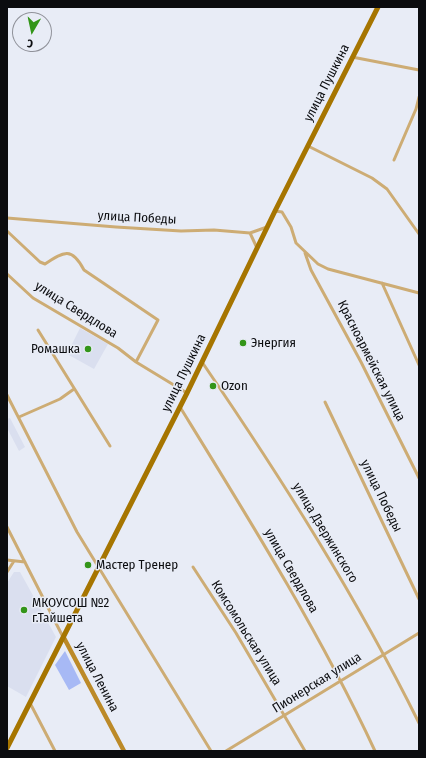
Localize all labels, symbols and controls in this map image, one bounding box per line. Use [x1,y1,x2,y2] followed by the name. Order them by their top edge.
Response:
[12,12,52,52] north arrow
[26,36,34,50] text: С
[301,42,353,124] street label: улица Пушкина
[97,208,177,228] street label: улица Победы
[32,278,120,342] street label: улица Свердлова
[334,298,408,424] street label: Красноармейская улица
[158,331,210,415] street label: улица Пушкина
[251,335,296,351] place label: Энергия
[238,338,248,348] marker: Энергия
[31,341,80,357] place label: Ромашка
[83,344,93,354] marker: Ромашка
[221,378,248,394] place label: Ozon
[208,381,218,391] marker: Ozon
[357,457,405,535] street label: улица Победы
[289,480,361,586] street label: улица Дзержинского
[261,526,321,616] street label: улица Свердлова
[96,557,178,573] place label: Мастер Тренер
[83,560,93,570] marker: Мастер Тренер
[207,578,285,688] street label: Комсомольская улица
[32,595,109,626] place label: МКОУСОШ №2 г.Тайшета
[19,605,29,615] marker: МКОУСОШ №2 г.Тайшета
[72,639,122,715] street label: улица Ленина
[270,649,364,717] street label: Пионерская улица

